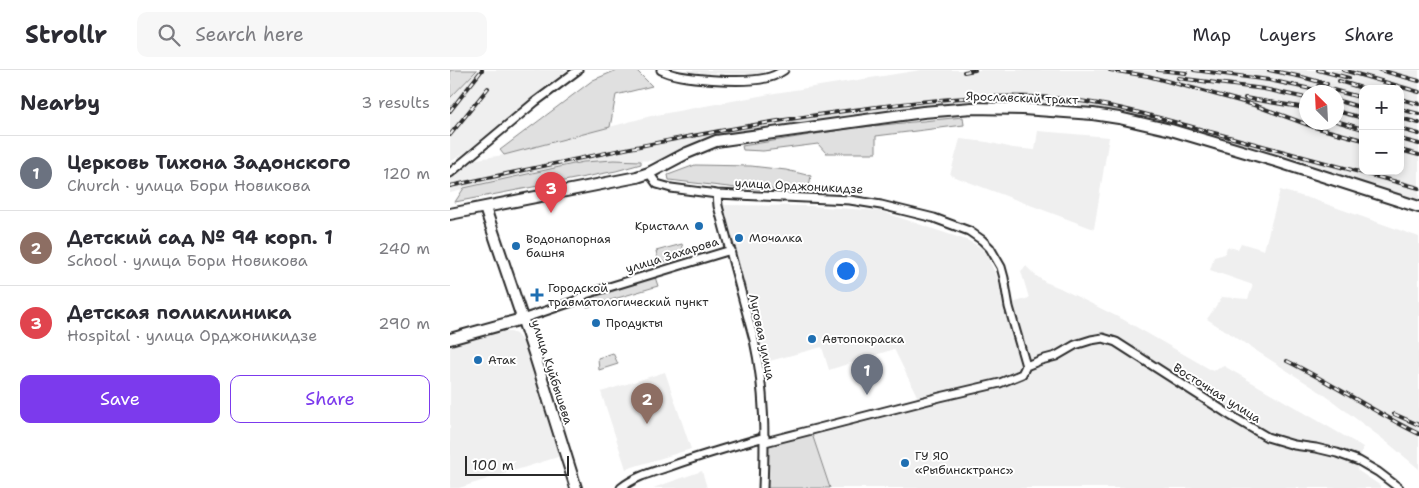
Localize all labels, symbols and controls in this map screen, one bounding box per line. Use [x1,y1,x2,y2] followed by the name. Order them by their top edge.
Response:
[137,12,487,57] search box
[25,19,107,51] text: Strollr
[155,21,183,49] icon: search
[195,22,304,47] text: Search here
[1193,23,1231,47] text: Map
[1259,23,1316,47] text: Layers
[1344,23,1394,47] text: Share
[1299,85,1344,130] north arrow
[1359,85,1404,175] map controls
[1359,85,1404,130] button: +
[966,88,1079,108] street label: Ярославский тракт
[20,89,100,117] text: Nearby
[361,92,430,113] text: 3 results
[1359,130,1404,175] button: −
[67,150,351,175] text: Церковь Тихона Задонского
[32,163,40,184] text: 1
[383,163,430,184] text: 120 m
[535,172,567,213] pin: 3
[67,175,310,196] text: Church · улица Бори Новикова
[734,175,864,197] street label: улица Орджоникидзе
[635,218,689,234] place label: Кристалл
[693,220,705,232] marker: Кристалл
[67,225,333,250] text: Детский сад № 94 корп. 1
[749,230,803,246] place label: Мочалка
[526,231,611,261] place label: Водонапорная башня
[733,232,745,244] marker: Мочалка
[624,233,721,277] street label: улица Захарова
[30,238,42,259] text: 2
[378,238,430,259] text: 240 m
[510,240,522,252] marker: Водонапорная башня
[67,250,308,271] text: School · улица Бори Новикова
[833,258,859,284] your location
[548,280,709,310] place label: Городской травматологический пункт
[530,288,544,302] marker: Городской травматологический пункт
[745,293,779,382] street label: Луговая улица
[67,300,291,325] text: Детская поликлиника
[30,313,42,334] text: 3
[378,313,430,334] text: 290 m
[606,315,663,331] place label: Продукты
[590,317,602,329] marker: Продукты
[528,318,577,427] street label: улица Куйбышева
[67,325,317,346] text: Hospital · улица Орджоникидзе
[822,331,905,347] place label: Автопокраска
[806,333,818,345] marker: Автопокраска
[488,352,516,368] place label: Атак
[472,354,484,366] marker: Атак
[851,354,883,395] pin: 1
[1170,360,1264,427] street label: Восточная улица
[20,375,220,423] button: Save
[230,375,430,423] button: Share
[631,383,663,424] pin: 2
[915,448,1014,478] place label: ГУ ЯО «Рыбинсктранс»
[465,453,569,476] scale bar
[472,456,514,474] text: 100 m
[899,457,911,469] marker: ГУ ЯО «Рыбинсктранс»

